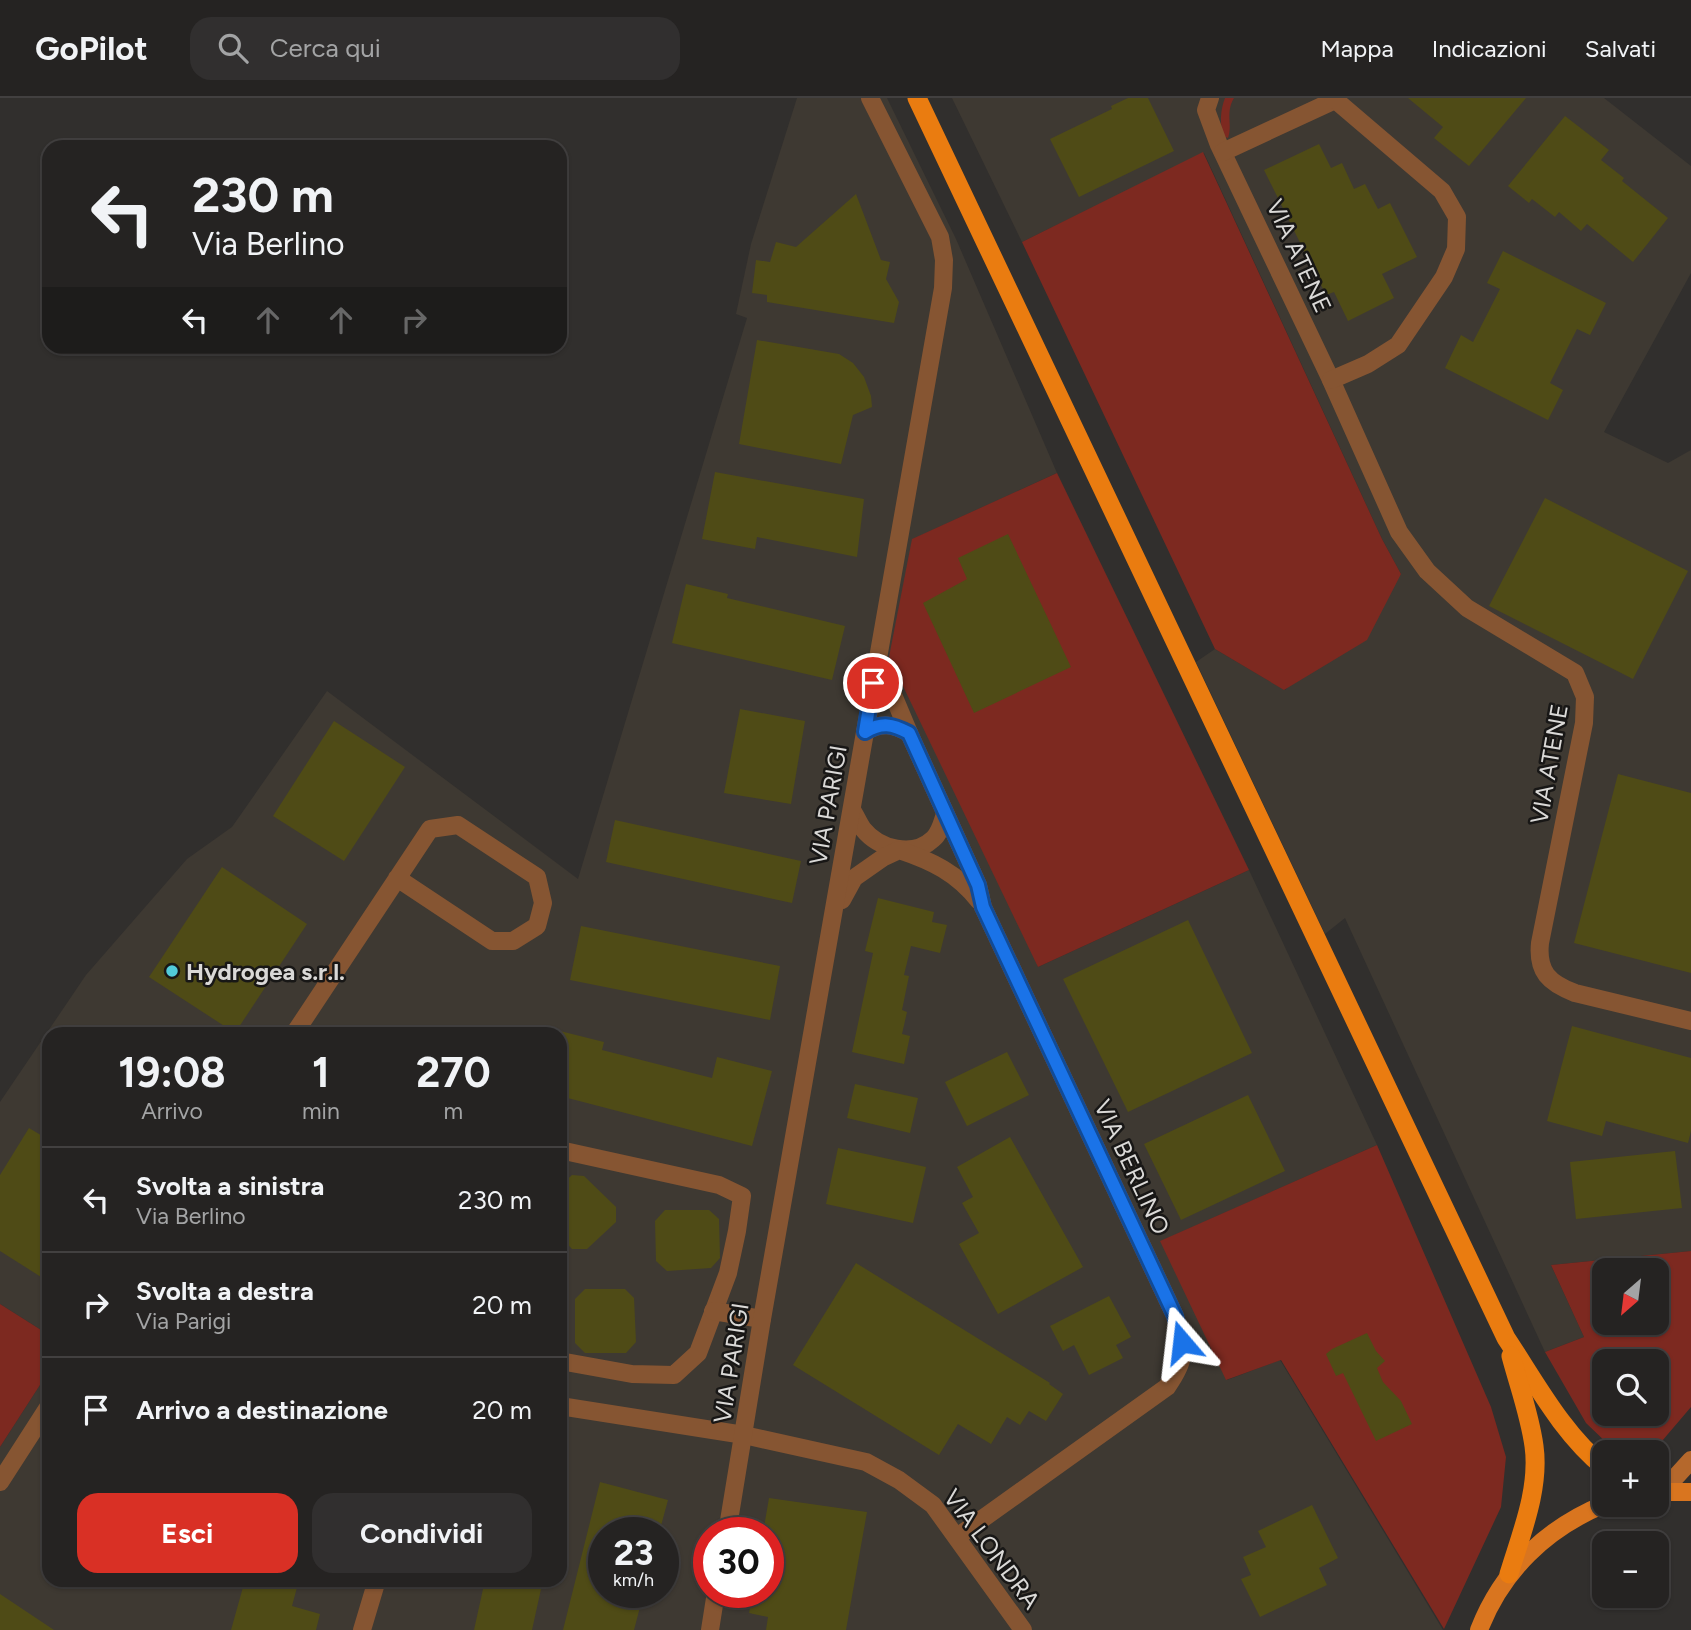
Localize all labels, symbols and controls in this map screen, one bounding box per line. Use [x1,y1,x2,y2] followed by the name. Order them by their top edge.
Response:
[190,17,680,80] search box
[35,29,148,68] text: GoPilot
[214,29,252,67] icon: search
[270,32,381,64] text: Cerca qui
[1321,34,1394,63] text: Mappa
[1432,34,1547,63] text: Indicazioni
[1585,34,1656,63] text: Salvati
[192,165,334,224] text: 230 m
[77,168,168,259] icon: left
[1260,195,1338,317] street label: VIA ATENE
[192,225,345,263] text: Via Berlino
[176,301,214,339] icon: left
[249,301,287,339] icon: ahead
[322,301,360,339] icon: ahead
[395,301,433,339] icon: right
[843,653,903,713] pin
[854,664,892,702] icon: arrive
[1524,702,1574,826] street label: VIA ATENE
[803,743,853,867] street label: VIA PARIGI
[186,957,345,986] place label: Hydrogea s.r.l.
[164,963,180,979] marker: Hydrogea s.r.l.
[118,1047,226,1098] text: 19:08
[312,1047,330,1098] text: 1
[416,1047,491,1098] text: 270
[1088,1095,1176,1239] street label: VIA BERLINO
[141,1097,203,1125] text: Arrivo
[302,1097,340,1125] text: min
[444,1097,463,1125] text: m
[136,1170,324,1202] text: Svolta a sinistra
[77,1181,115,1219] icon: left
[458,1184,532,1216] text: 230 m
[136,1202,246,1230] text: Via Berlino
[1592,1258,1670,1335] north arrow
[1592,1258,1669,1608] map controls
[136,1275,314,1307] text: Svolta a destra
[77,1286,115,1324] icon: right
[472,1289,532,1321] text: 20 m
[707,1301,755,1425] street label: VIA PARIGI
[1145,1305,1219,1379] position arrow
[136,1307,231,1335] text: Via Parigi
[1592,1349,1669,1426] button: search
[77,1391,115,1429] icon: arrive
[136,1394,388,1426] text: Arrivo a destinazione
[472,1394,532,1426] text: 20 m
[1592,1440,1669,1517] button: +
[938,1483,1047,1615] street label: VIA LONDRA
[77,1493,298,1573] button: Esci
[312,1493,532,1573] button: Condividi
[693,1517,784,1608] speed limit sign: 30
[1592,1531,1669,1608] button: −
[614,1532,653,1574] text: 23
[613,1569,654,1591] text: km/h

